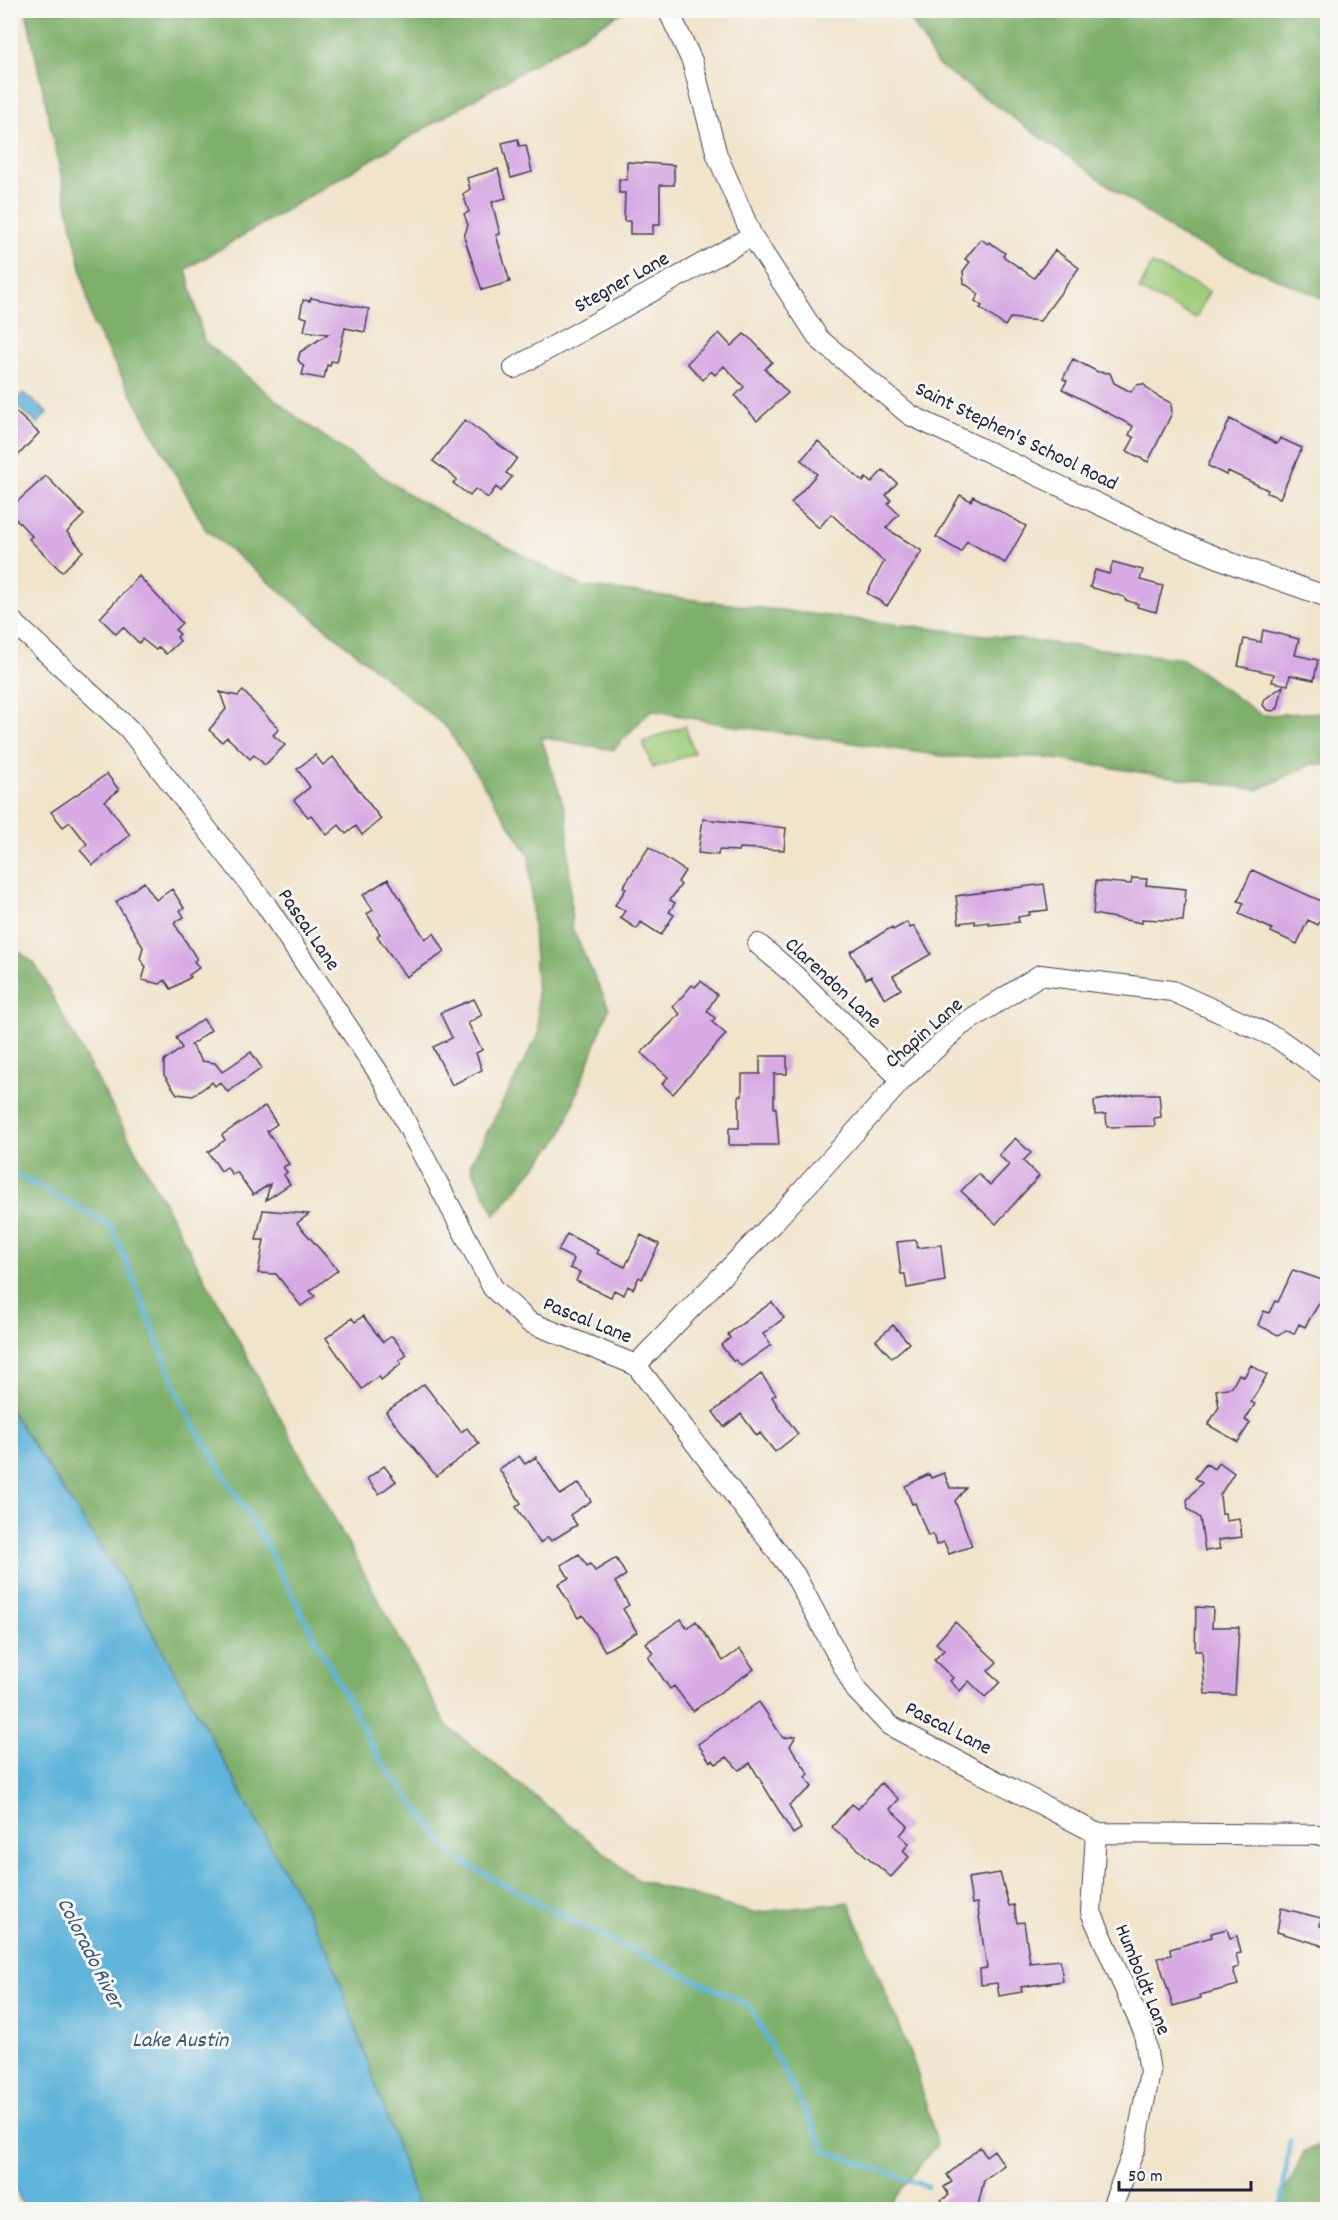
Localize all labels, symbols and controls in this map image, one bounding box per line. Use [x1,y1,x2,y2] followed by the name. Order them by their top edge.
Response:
[570,245,675,322] street label: Stegner Lane
[909,375,1122,500] street label: Saint Stephen's School Road
[269,883,346,978] street label: Pascal Lane
[777,931,887,1037] street label: Clarendon Lane
[879,992,971,1077] street label: Chapin Lane
[538,1290,636,1353] street label: Pascal Lane
[899,1695,996,1764] street label: Pascal Lane
[48,1893,131,2017] water label: Colorado River
[1105,1920,1177,2040] street label: Humboldt Lane
[132,2026,229,2057] water label: Lake Austin
[1119,2154,1251,2192] scale bar
[1128,2165,1163,2190] text: 50 m

